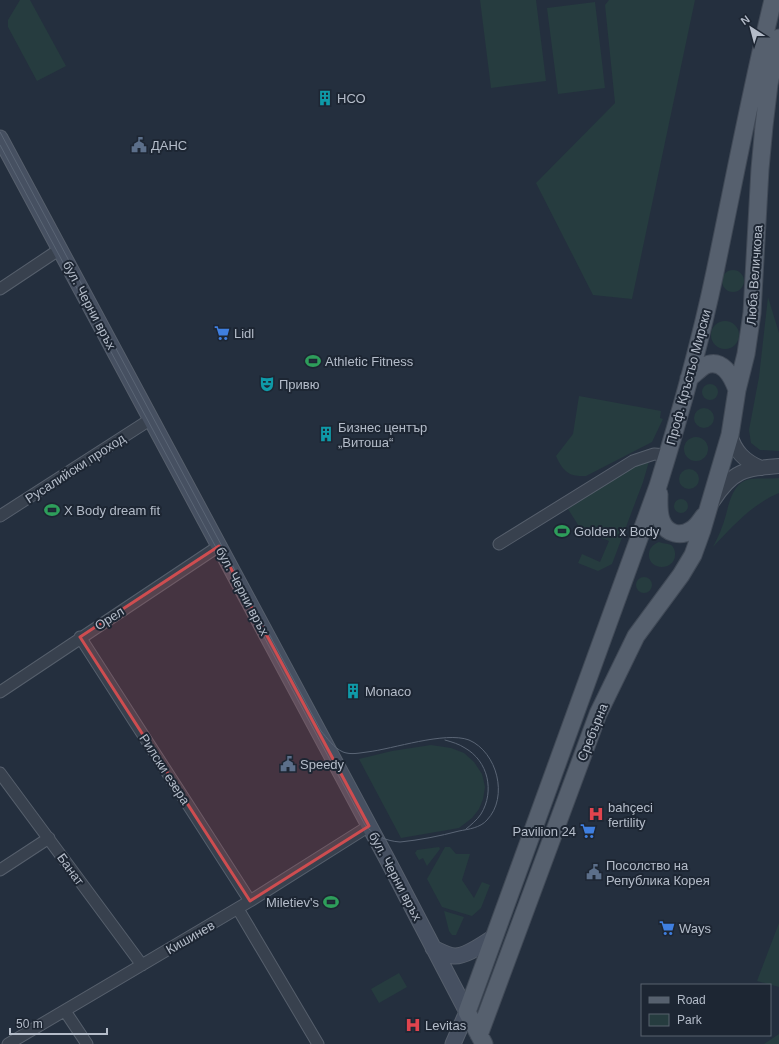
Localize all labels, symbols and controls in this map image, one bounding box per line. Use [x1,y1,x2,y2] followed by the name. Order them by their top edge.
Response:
[731,8,771,48] north arrow
[738,13,752,27] text: N
[316,89,334,107] building icon: НСО
[337,91,366,106] place label: НСО
[130,136,148,154] public building icon: ДАНС
[151,138,187,153] place label: ДАНС
[744,224,766,326] street label: Люба Величкова
[60,258,119,353] street label: бул. Черни връх
[663,308,714,446] street label: Проф. Кръстьо Мирски
[213,324,231,342] supermarket icon: Lidl
[234,326,254,341] place label: Lidl
[304,352,322,370] sports icon: Athletic Fitness
[325,354,414,369] place label: Athletic Fitness
[258,375,276,393] theatre icon: Привю
[279,377,320,392] place label: Привю
[338,420,427,450] place label: Бизнес център „Витоша“
[317,425,335,443] building icon: Бизнес център „Витоша“
[22,430,128,506] street label: Русалийски проход
[43,501,61,519] sports icon: X Body dream fit
[64,503,160,518] place label: X Body dream fit
[553,522,571,540] sports icon: Golden x Body
[574,524,660,539] place label: Golden x Body
[213,544,272,639] street label: бул. Черни връх
[92,603,127,633] street label: Орел
[344,682,362,700] building icon: Monaco
[365,684,411,699] place label: Monaco
[574,701,611,763] street label: Сребърна
[136,731,193,808] street label: Рилски езера
[279,755,297,773] public building icon: Speedy
[300,757,345,772] place label: Speedy
[608,800,653,830] place label: bahçeci fertility
[587,805,605,823] hospital icon: bahçeci fertility
[579,822,597,840] supermarket icon: Pavilion 24
[512,824,576,839] place label: Pavilion 24
[366,829,425,924] street label: бул. Черни връх
[54,850,87,888] street label: Банат
[606,858,710,888] place label: Посолство на Република Корея
[585,863,603,881] public building icon: Посолство на Република Корея
[322,893,340,911] sports icon: Miletiev's
[266,895,319,910] place label: Miletiev's
[163,917,217,957] street label: Кишинев
[658,919,676,937] supermarket icon: Ways
[679,921,712,936] place label: Ways
[641,984,771,1036] legend
[677,993,706,1007] text: Road
[10,1010,107,1036] scale bar
[677,1013,703,1027] text: Park
[404,1016,422,1034] hospital icon: Levitas
[16,1017,43,1031] text: 50 m
[425,1018,467,1033] place label: Levitas

